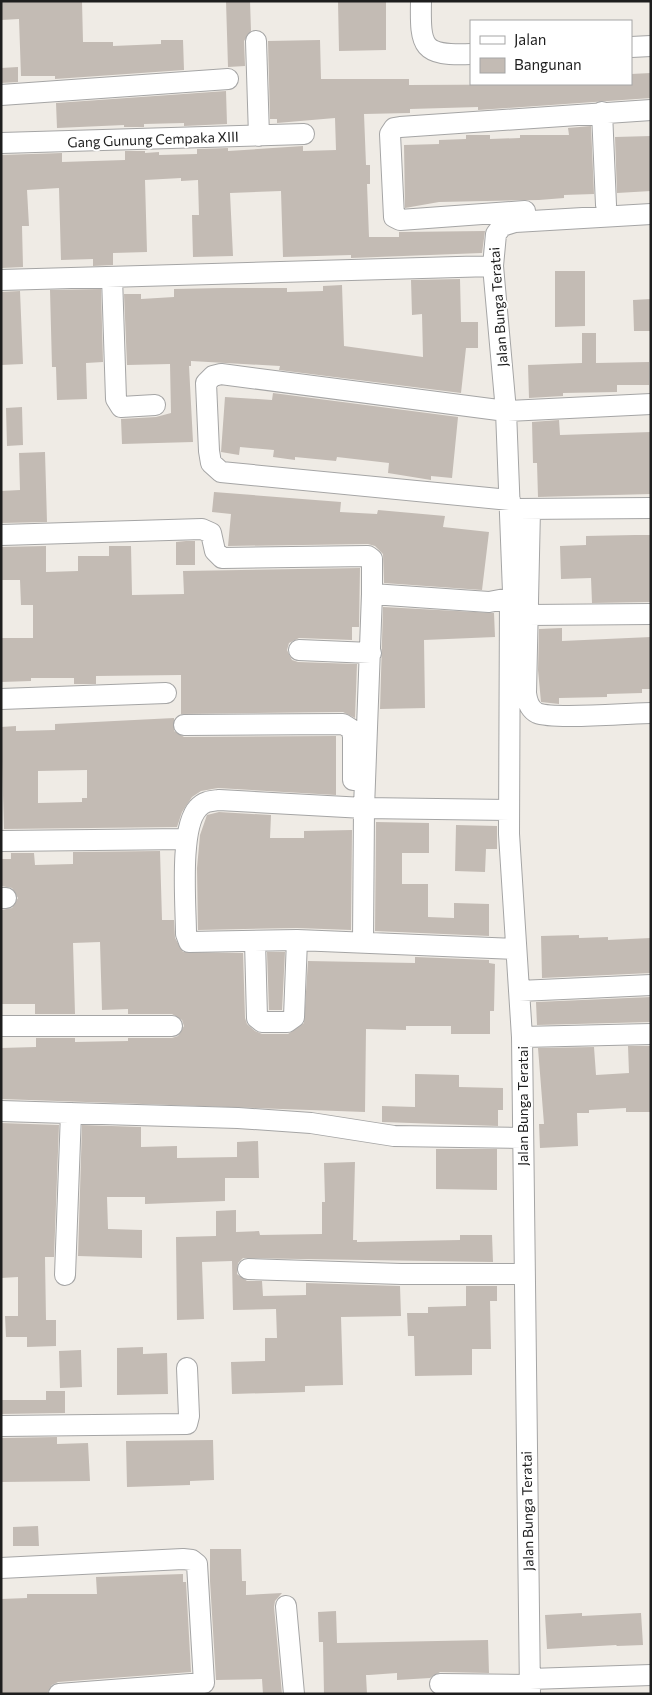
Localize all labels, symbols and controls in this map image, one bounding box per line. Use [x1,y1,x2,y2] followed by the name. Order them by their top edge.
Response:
[470,20,632,85] legend
[514,30,546,48] text: Jalan
[514,55,582,73] text: Bangunan
[67,128,239,150] street label: Gang Gunung Cempaka XIII
[485,247,511,367] street label: Jalan Bunga Teratai
[514,1046,531,1166] street label: Jalan Bunga Teratai
[517,1451,537,1571] street label: Jalan Bunga Teratai

